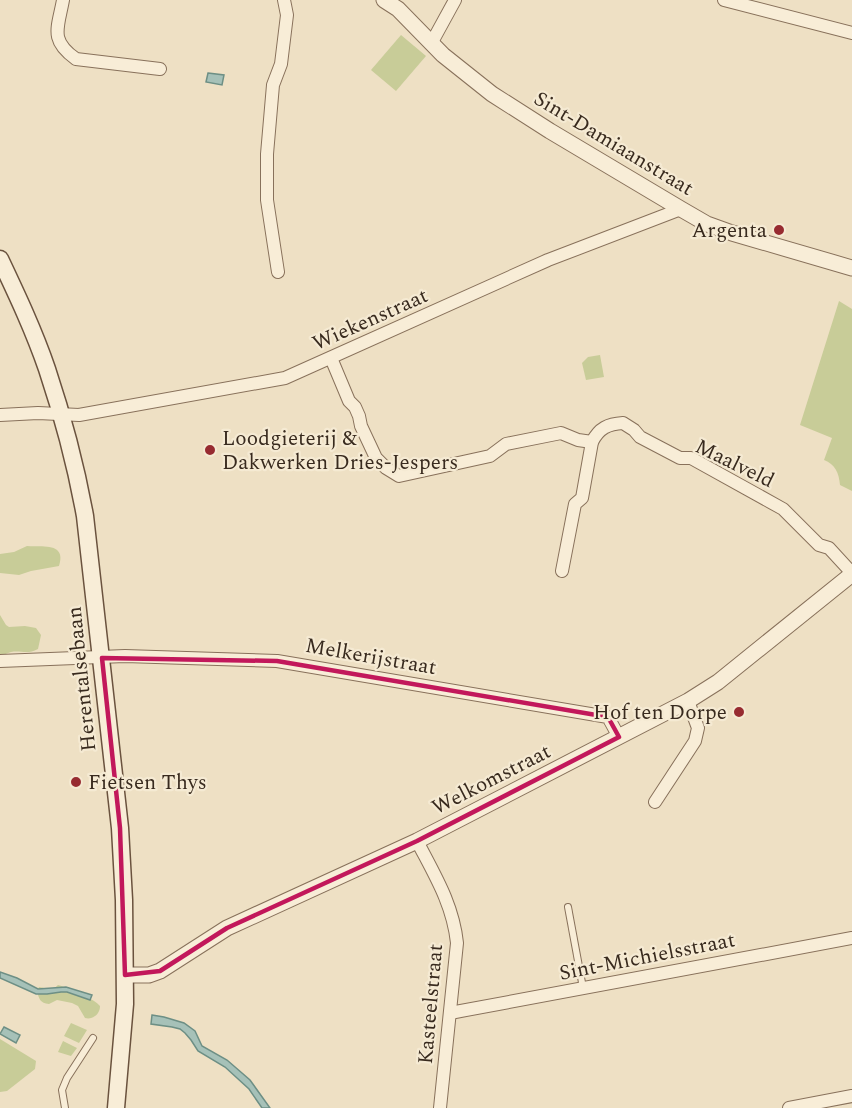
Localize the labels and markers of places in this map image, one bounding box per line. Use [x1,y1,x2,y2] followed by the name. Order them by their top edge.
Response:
[692,215,768,247] place label: Argenta
[772,223,786,237] marker: Argenta
[222,423,458,479] place label: Loodgieterij & Dakwerken Dries-Jespers
[203,443,217,457] marker: Loodgieterij & Dakwerken Dries-Jespers
[593,697,727,729] place label: Hof ten Dorpe
[732,705,746,719] marker: Hof ten Dorpe
[88,767,207,799] place label: Fietsen Thys
[69,775,83,789] marker: Fietsen Thys

